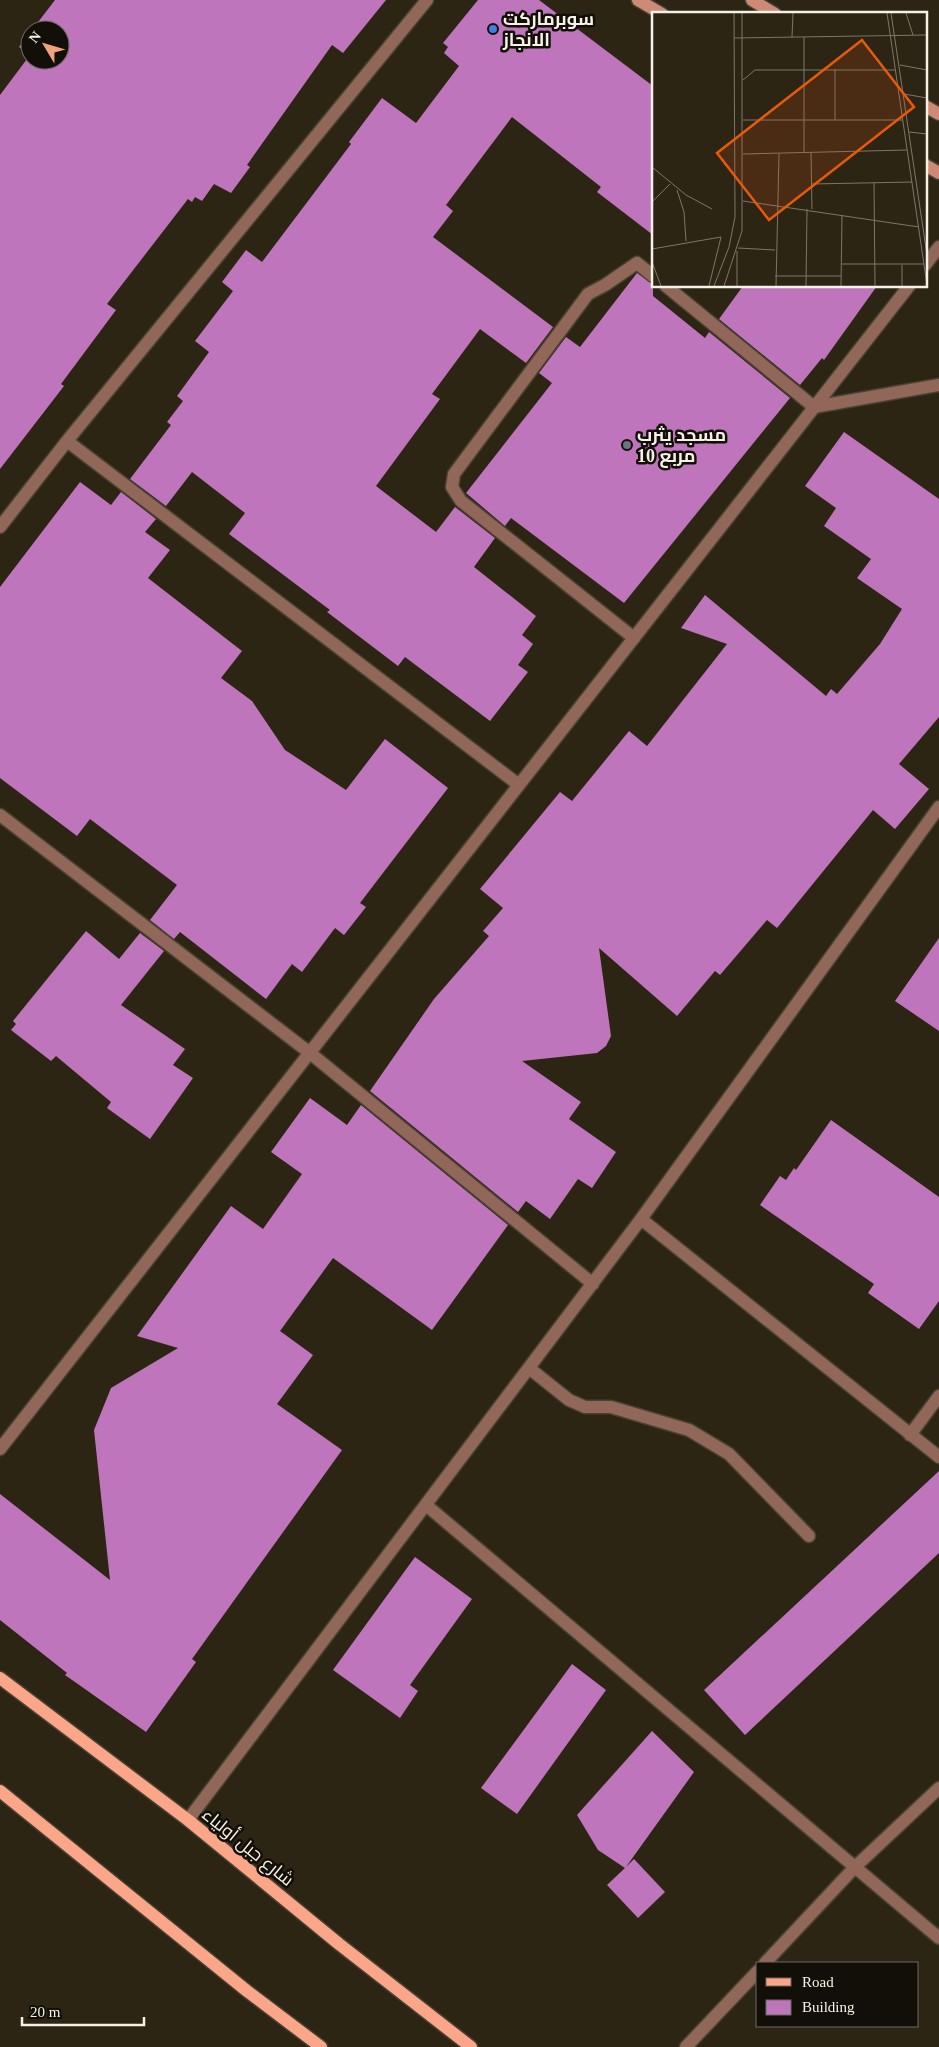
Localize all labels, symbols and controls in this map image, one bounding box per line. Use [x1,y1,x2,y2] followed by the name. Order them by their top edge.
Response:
[502,9,594,51] place label: سوبرماركت الانجاز
[652,12,926,288] inset map
[20,20,70,70] north arrow
[487,23,499,35] marker: سوبرماركت الانجاز
[26,29,44,46] text: N
[637,425,726,468] place label: مسجد يثرب مربع 10
[621,439,633,451] marker: مسجد يثرب مربع 10
[197,1803,298,1891] street label: شارع جبل أولياء
[756,1962,919,2027] legend
[802,1974,834,1990] text: Road
[22,1994,145,2026] scale bar
[802,1999,855,2015] text: Building
[30,2004,61,2020] text: 20 m

